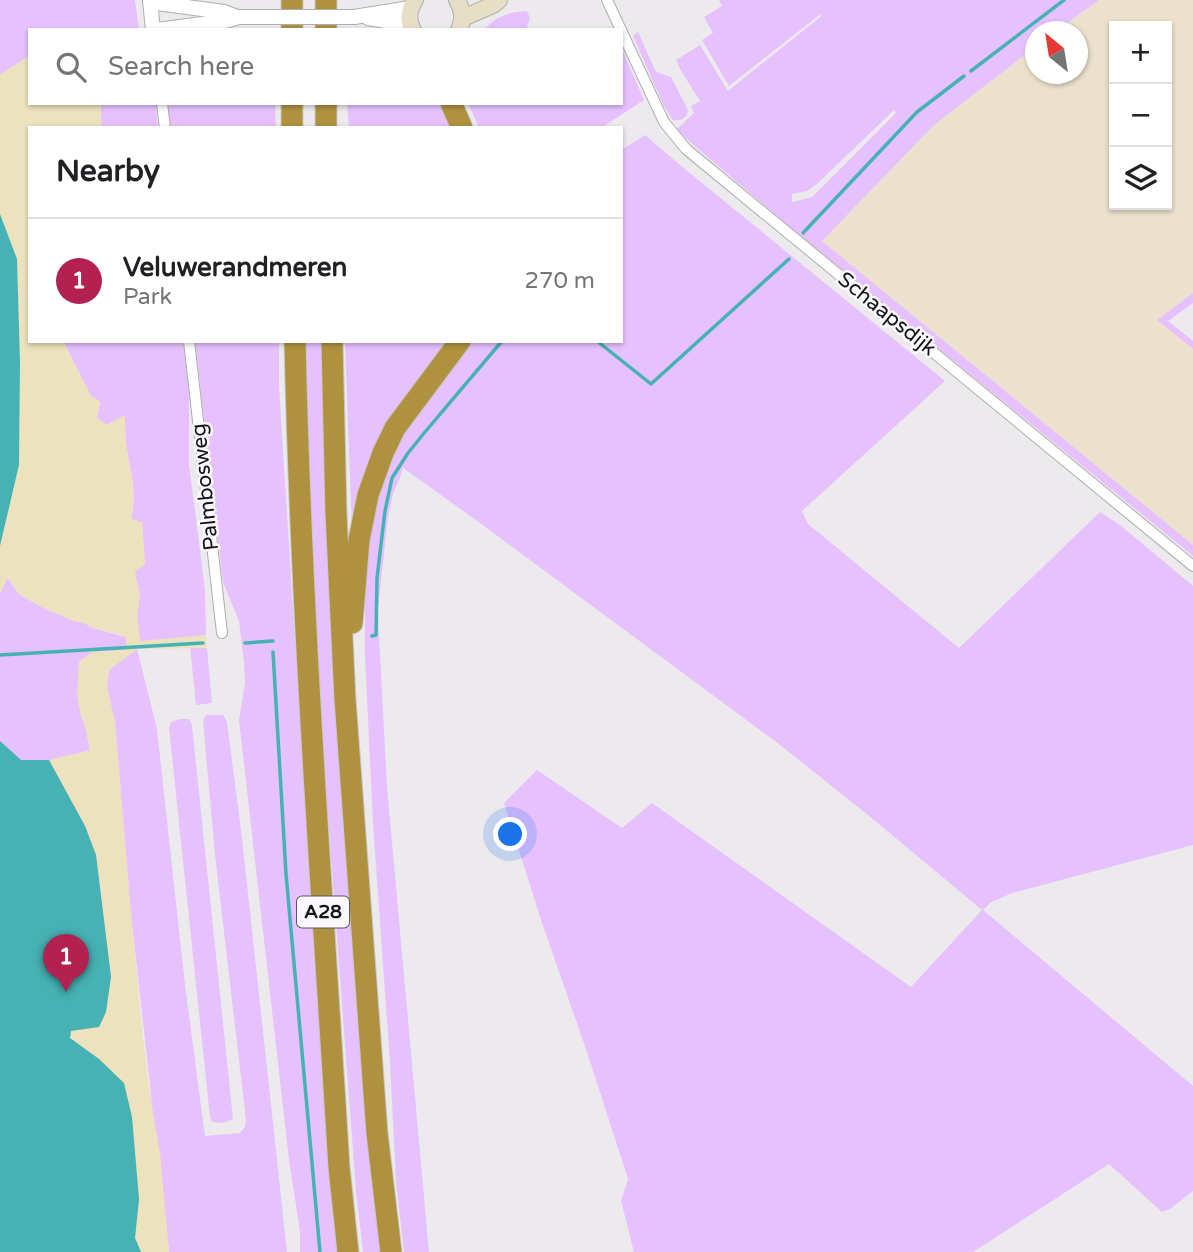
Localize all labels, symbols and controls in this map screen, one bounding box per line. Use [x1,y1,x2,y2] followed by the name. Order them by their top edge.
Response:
[1025,21,1088,84] north arrow
[1109,21,1172,210] map controls
[1109,21,1172,84] button: +
[28,28,623,105] search box
[52,48,90,86] icon: search
[108,51,254,82] text: Search here
[1109,84,1172,147] button: −
[1109,147,1172,210] button: layers
[56,153,160,190] text: Nearby
[123,252,347,283] text: Veluwerandmeren
[72,267,86,295] text: 1
[525,267,595,295] text: 270 m
[833,267,941,361] street label: Schaapsdijk
[123,283,172,311] text: Park
[186,422,224,552] street label: Palmbosweg
[493,817,527,851] your location
[297,896,349,928] road number: A28
[43,934,89,992] pin: 1

